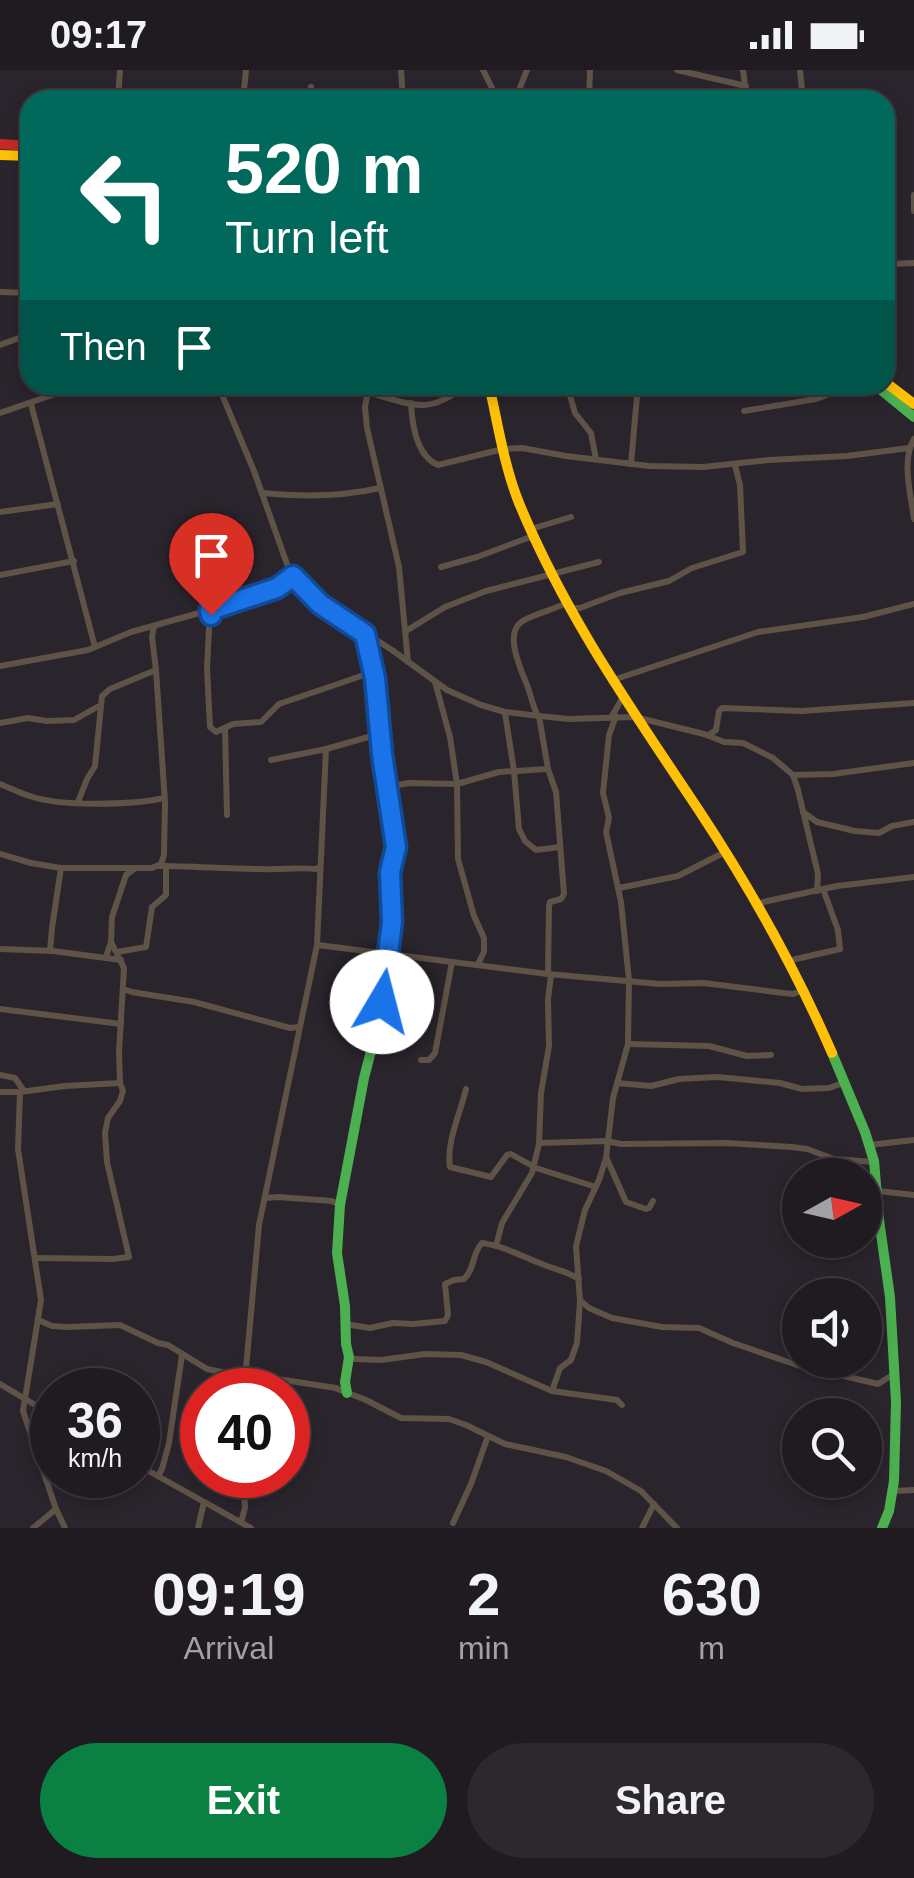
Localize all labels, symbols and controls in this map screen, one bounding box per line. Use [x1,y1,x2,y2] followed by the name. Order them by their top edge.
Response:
[50,14,147,56] text: 09:17
[60,130,190,260] icon: left
[225,130,423,208] text: 520 m
[225,212,388,263] text: Turn left
[167,320,222,375] icon: arrive
[60,326,147,368] text: Then
[169,513,254,616] pin
[184,528,239,583] icon: arrive
[330,950,434,1054] position arrow
[782,1158,882,1258] north arrow
[782,1158,882,1498] map controls
[782,1278,882,1378] button: sound
[180,1368,310,1498] speed limit sign: 40
[67,1393,123,1449] text: 36
[782,1398,882,1498] button: search
[68,1444,122,1472] text: km/h
[152,1561,306,1628] text: 09:19
[467,1561,500,1628] text: 2
[662,1561,762,1628] text: 630
[184,1630,274,1666] text: Arrival
[458,1630,509,1666] text: min
[698,1630,725,1666] text: m
[40,1743,447,1858] button: Exit
[467,1743,874,1858] button: Share

